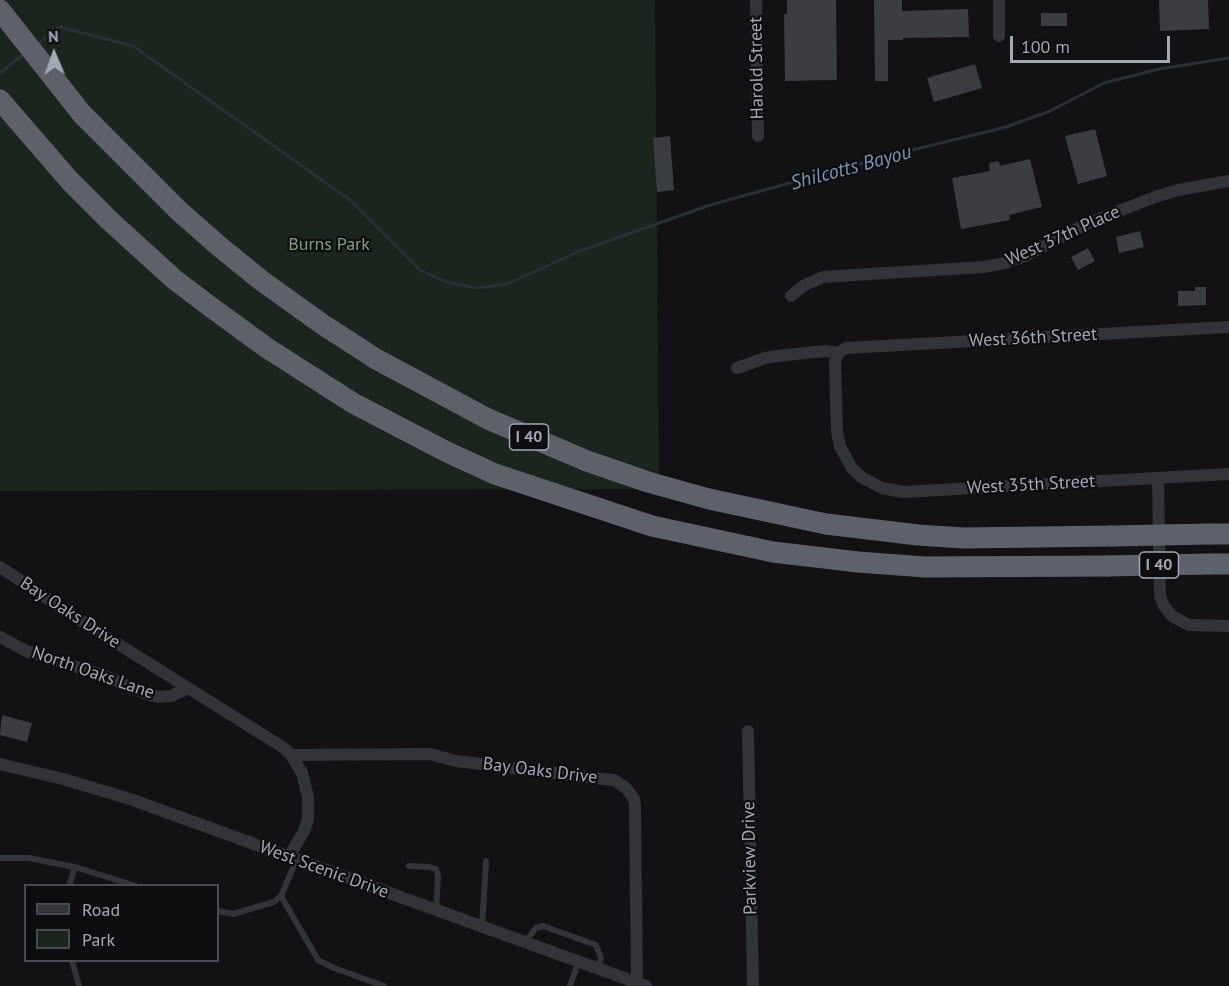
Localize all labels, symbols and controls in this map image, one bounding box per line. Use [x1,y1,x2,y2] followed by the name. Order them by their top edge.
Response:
[745,17,769,119] street label: Harold Street
[24,24,84,84] north arrow
[1013,24,1174,62] scale bar
[48,26,59,46] text: N
[1021,35,1070,58] text: 100 m
[788,140,914,196] water label: Shilcotts Bayou
[1003,201,1123,271] street label: West 37th Place
[288,234,370,256] park label: Burns Park
[968,324,1098,352] street label: West 36th Street
[510,424,548,450] road number: I 40
[966,471,1096,499] street label: West 35th Street
[1140,552,1178,578] road number: I 40
[16,573,124,653] street label: Bay Oaks Drive
[29,642,157,704] street label: North Oaks Lane
[482,753,598,789] street label: Bay Oaks Drive
[738,801,762,915] street label: Parkview Drive
[256,837,392,903] street label: West Scenic Drive
[24,884,219,962] legend
[82,898,120,921] text: Road
[82,928,115,951] text: Park

